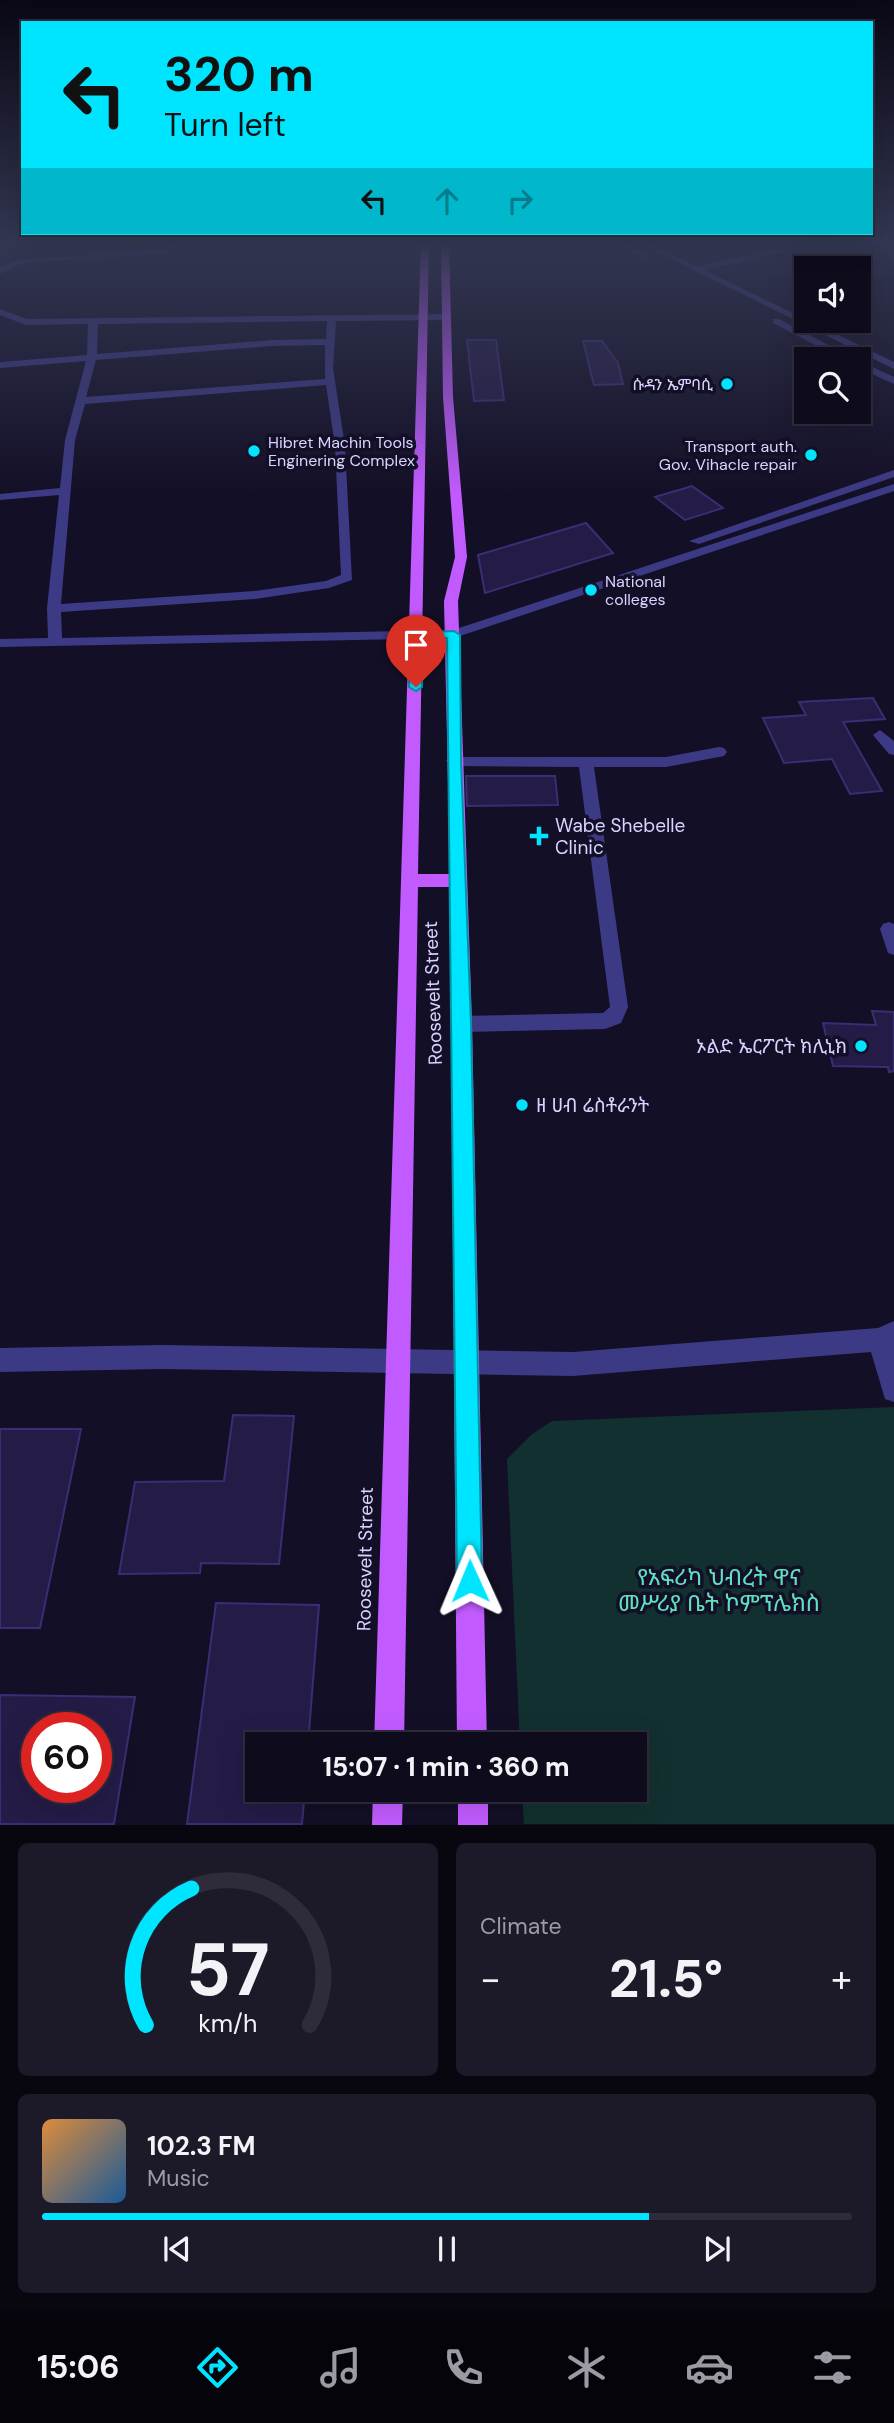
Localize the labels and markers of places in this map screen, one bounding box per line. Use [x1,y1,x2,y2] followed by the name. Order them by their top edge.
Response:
[632,374,713,395] place label: ሱዳን ኤምባሲ
[719,376,735,392] marker: ሱዳን ኤምባሲ
[268,432,415,471] place label: Hibret Machin Tools Enginering Complex
[659,436,797,475] place label: Transport auth. Gov. Vihacle repair
[246,443,262,459] marker: Hibret Machin Tools Enginering Complex
[803,447,819,463] marker: Transport auth. Gov. Vihacle repair
[605,571,666,610] place label: National colleges
[583,582,599,598] marker: National colleges
[386,615,446,687] pin
[555,813,685,860] place label: Wabe Shebelle Clinic
[529,826,549,846] marker: Wabe Shebelle Clinic
[696,1034,847,1059] place label: ኦልድ ኤርፖርት ክሊኒክ
[853,1038,869,1054] marker: ኦልድ ኤርፖርት ክሊኒክ
[536,1093,650,1118] place label: ዘ ሀብ ሬስቶራንት
[514,1097,530,1113] marker: ዘ ሀብ ሬስቶራንት

